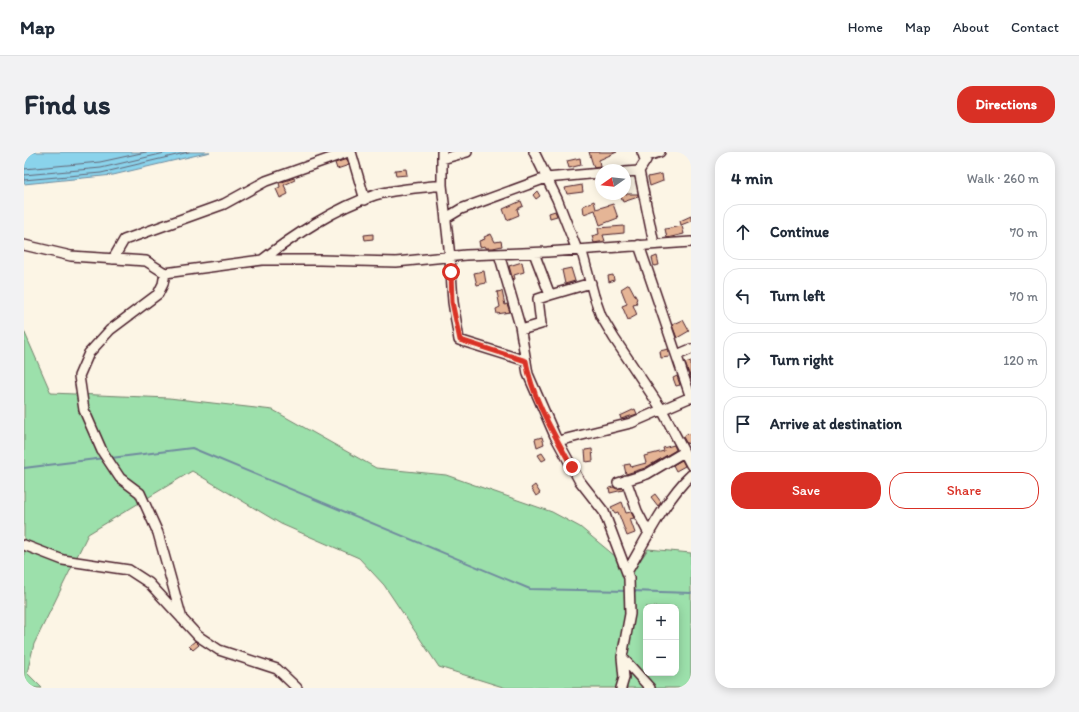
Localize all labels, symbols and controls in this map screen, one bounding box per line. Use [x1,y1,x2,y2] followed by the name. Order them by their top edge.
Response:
[20,16,55,39] text: Map
[848,19,883,36] text: Home
[905,19,931,36] text: Map
[953,19,989,36] text: About
[1011,19,1059,36] text: Contact
[957,86,1055,123] button: Directions
[24,87,111,121] text: Find us
[595,164,631,200] north arrow
[731,168,773,188] text: 4 min
[967,171,1039,186] text: Walk · 260 m
[732,221,754,243] icon: ahead
[770,223,829,241] text: Continue
[1010,225,1038,240] text: 70 m
[442,263,460,281] route start
[732,285,754,307] icon: left
[770,287,825,305] text: Turn left
[1010,289,1038,304] text: 70 m
[732,349,754,371] icon: right
[770,351,834,369] text: Turn right
[1003,353,1038,368] text: 120 m
[732,413,754,435] icon: arrive
[770,415,902,433] text: Arrive at destination
[563,458,581,476] route end
[731,472,881,509] button: Save
[889,472,1039,509] button: Share
[643,604,679,676] map controls
[643,604,679,640] button: +
[643,640,679,676] button: −

